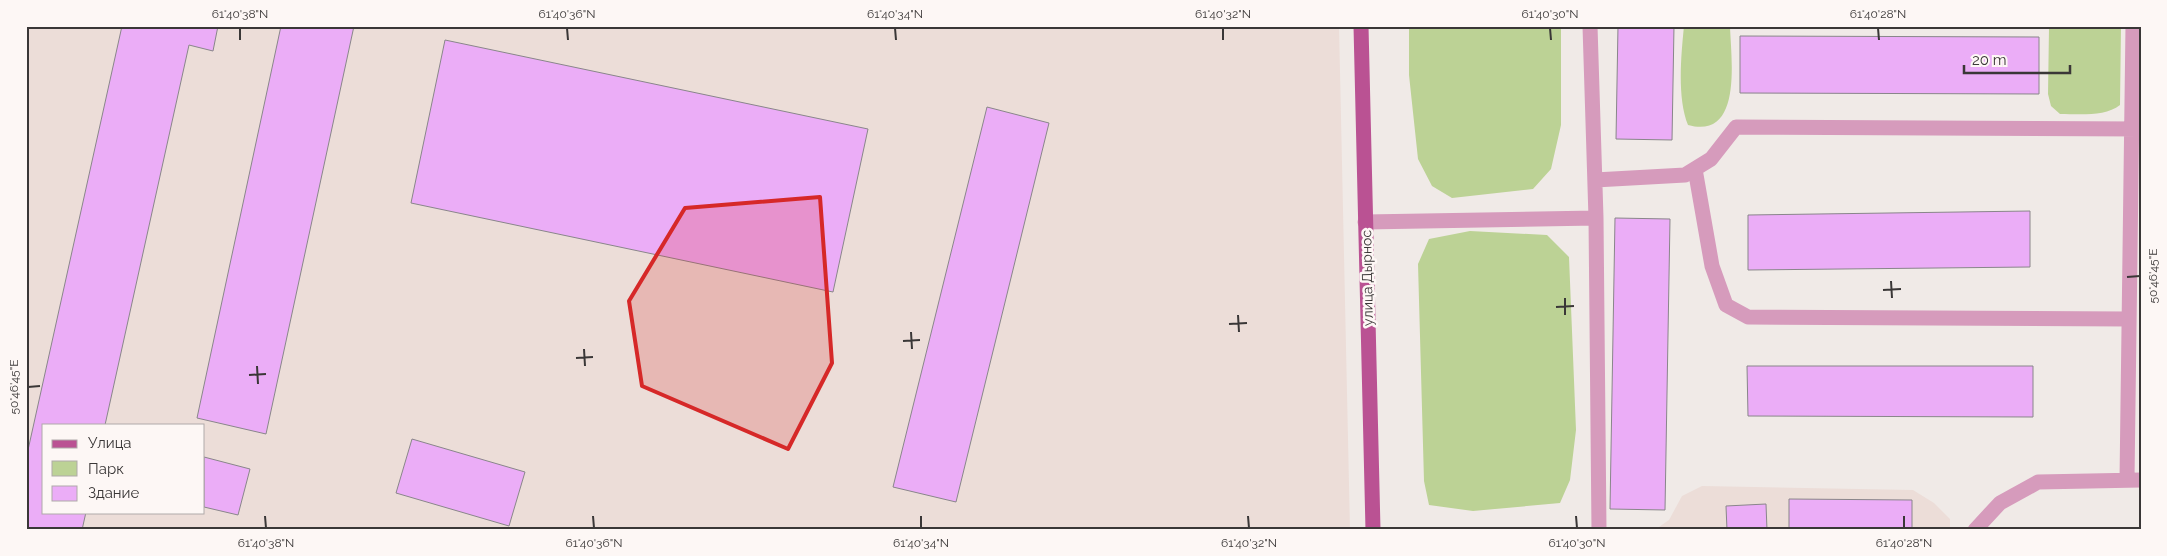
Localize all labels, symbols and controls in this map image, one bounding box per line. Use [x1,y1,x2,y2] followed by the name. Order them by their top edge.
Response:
[212,7,268,21] text: 61°40'38"N
[539,7,595,21] text: 61°40'36"N
[867,7,923,21] text: 61°40'34"N
[1195,7,1251,21] text: 61°40'32"N
[1522,7,1578,21] text: 61°40'30"N
[1850,7,1906,21] text: 61°40'28"N
[1964,42,2071,74] scale bar
[1972,51,2007,69] text: 20 m
[1358,230,1376,326] street label: улица Дырнос
[2146,249,2160,303] text: 50°46'45"E
[7,360,21,414] text: 50°46'45"E
[42,424,205,514] legend
[88,434,132,452] text: Улица
[88,460,124,478] text: Парк
[88,484,140,502] text: Здание
[238,536,294,550] text: 61°40'38"N
[566,536,622,550] text: 61°40'36"N
[893,536,949,550] text: 61°40'34"N
[1221,536,1277,550] text: 61°40'32"N
[1549,536,1605,550] text: 61°40'30"N
[1876,536,1932,550] text: 61°40'28"N

